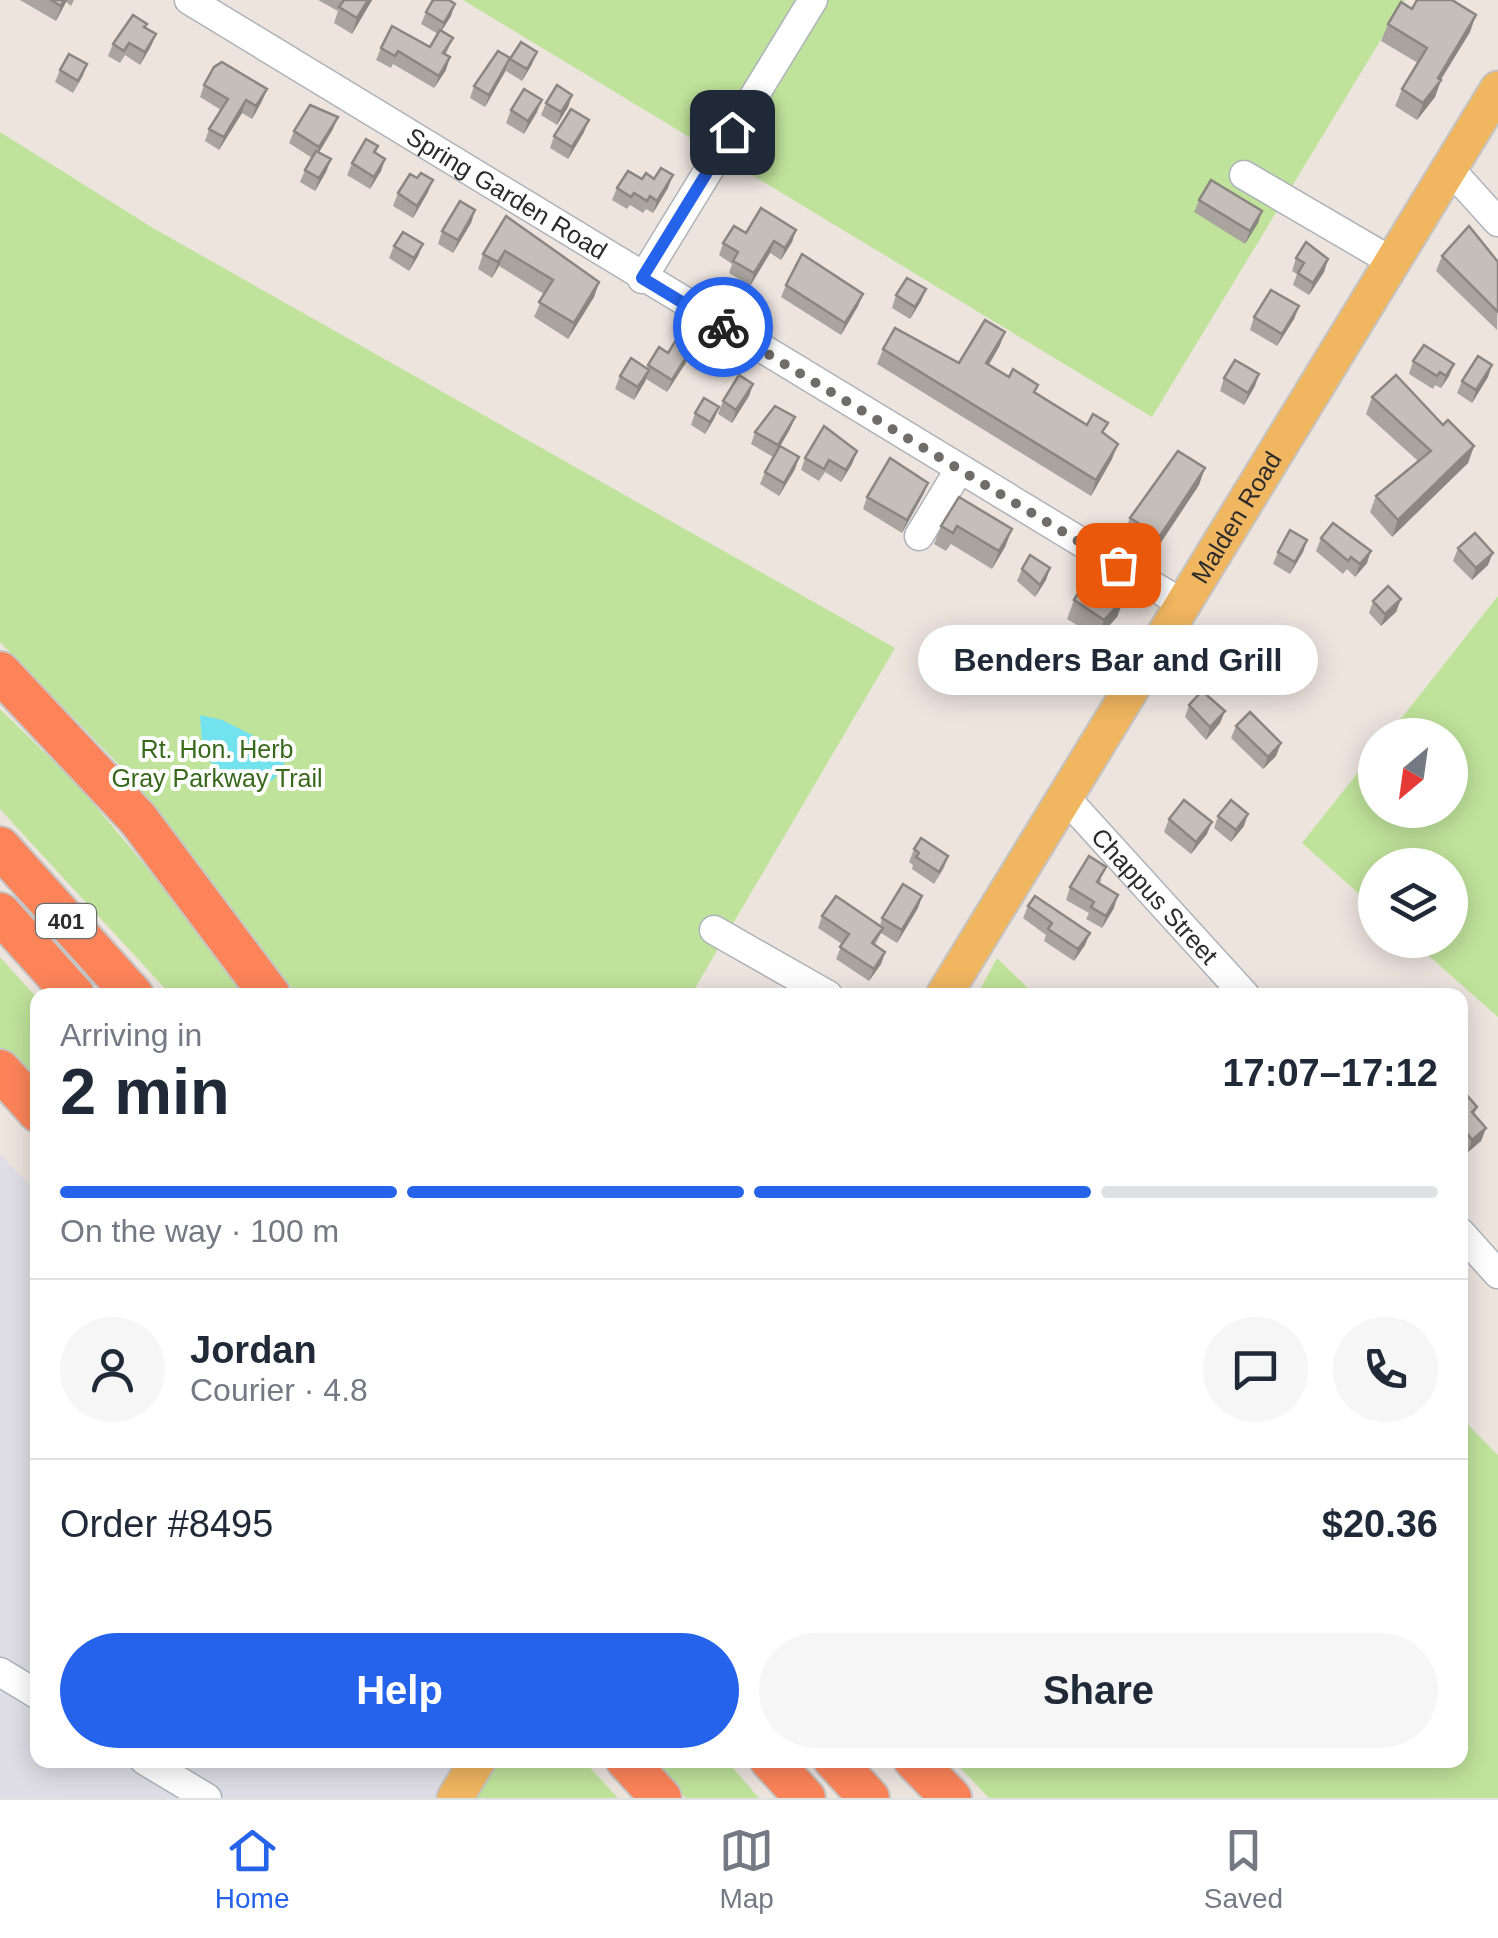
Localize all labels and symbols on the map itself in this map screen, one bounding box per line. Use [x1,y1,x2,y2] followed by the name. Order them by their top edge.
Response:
[690,90,775,175] pin
[402,122,612,265] street label: Spring Garden Road
[673,277,773,377] courier
[1185,446,1287,588] street label: Malden Road
[1076,523,1161,608] pin
[918,625,1318,695] callout: Benders Bar and Grill
[1358,718,1468,828] north arrow
[111,735,323,792] park label: Rt. Hon. Herb Gray Parkway Trail
[1086,822,1224,970] street label: Chappus Street
[36,904,96,938] road number: 401

